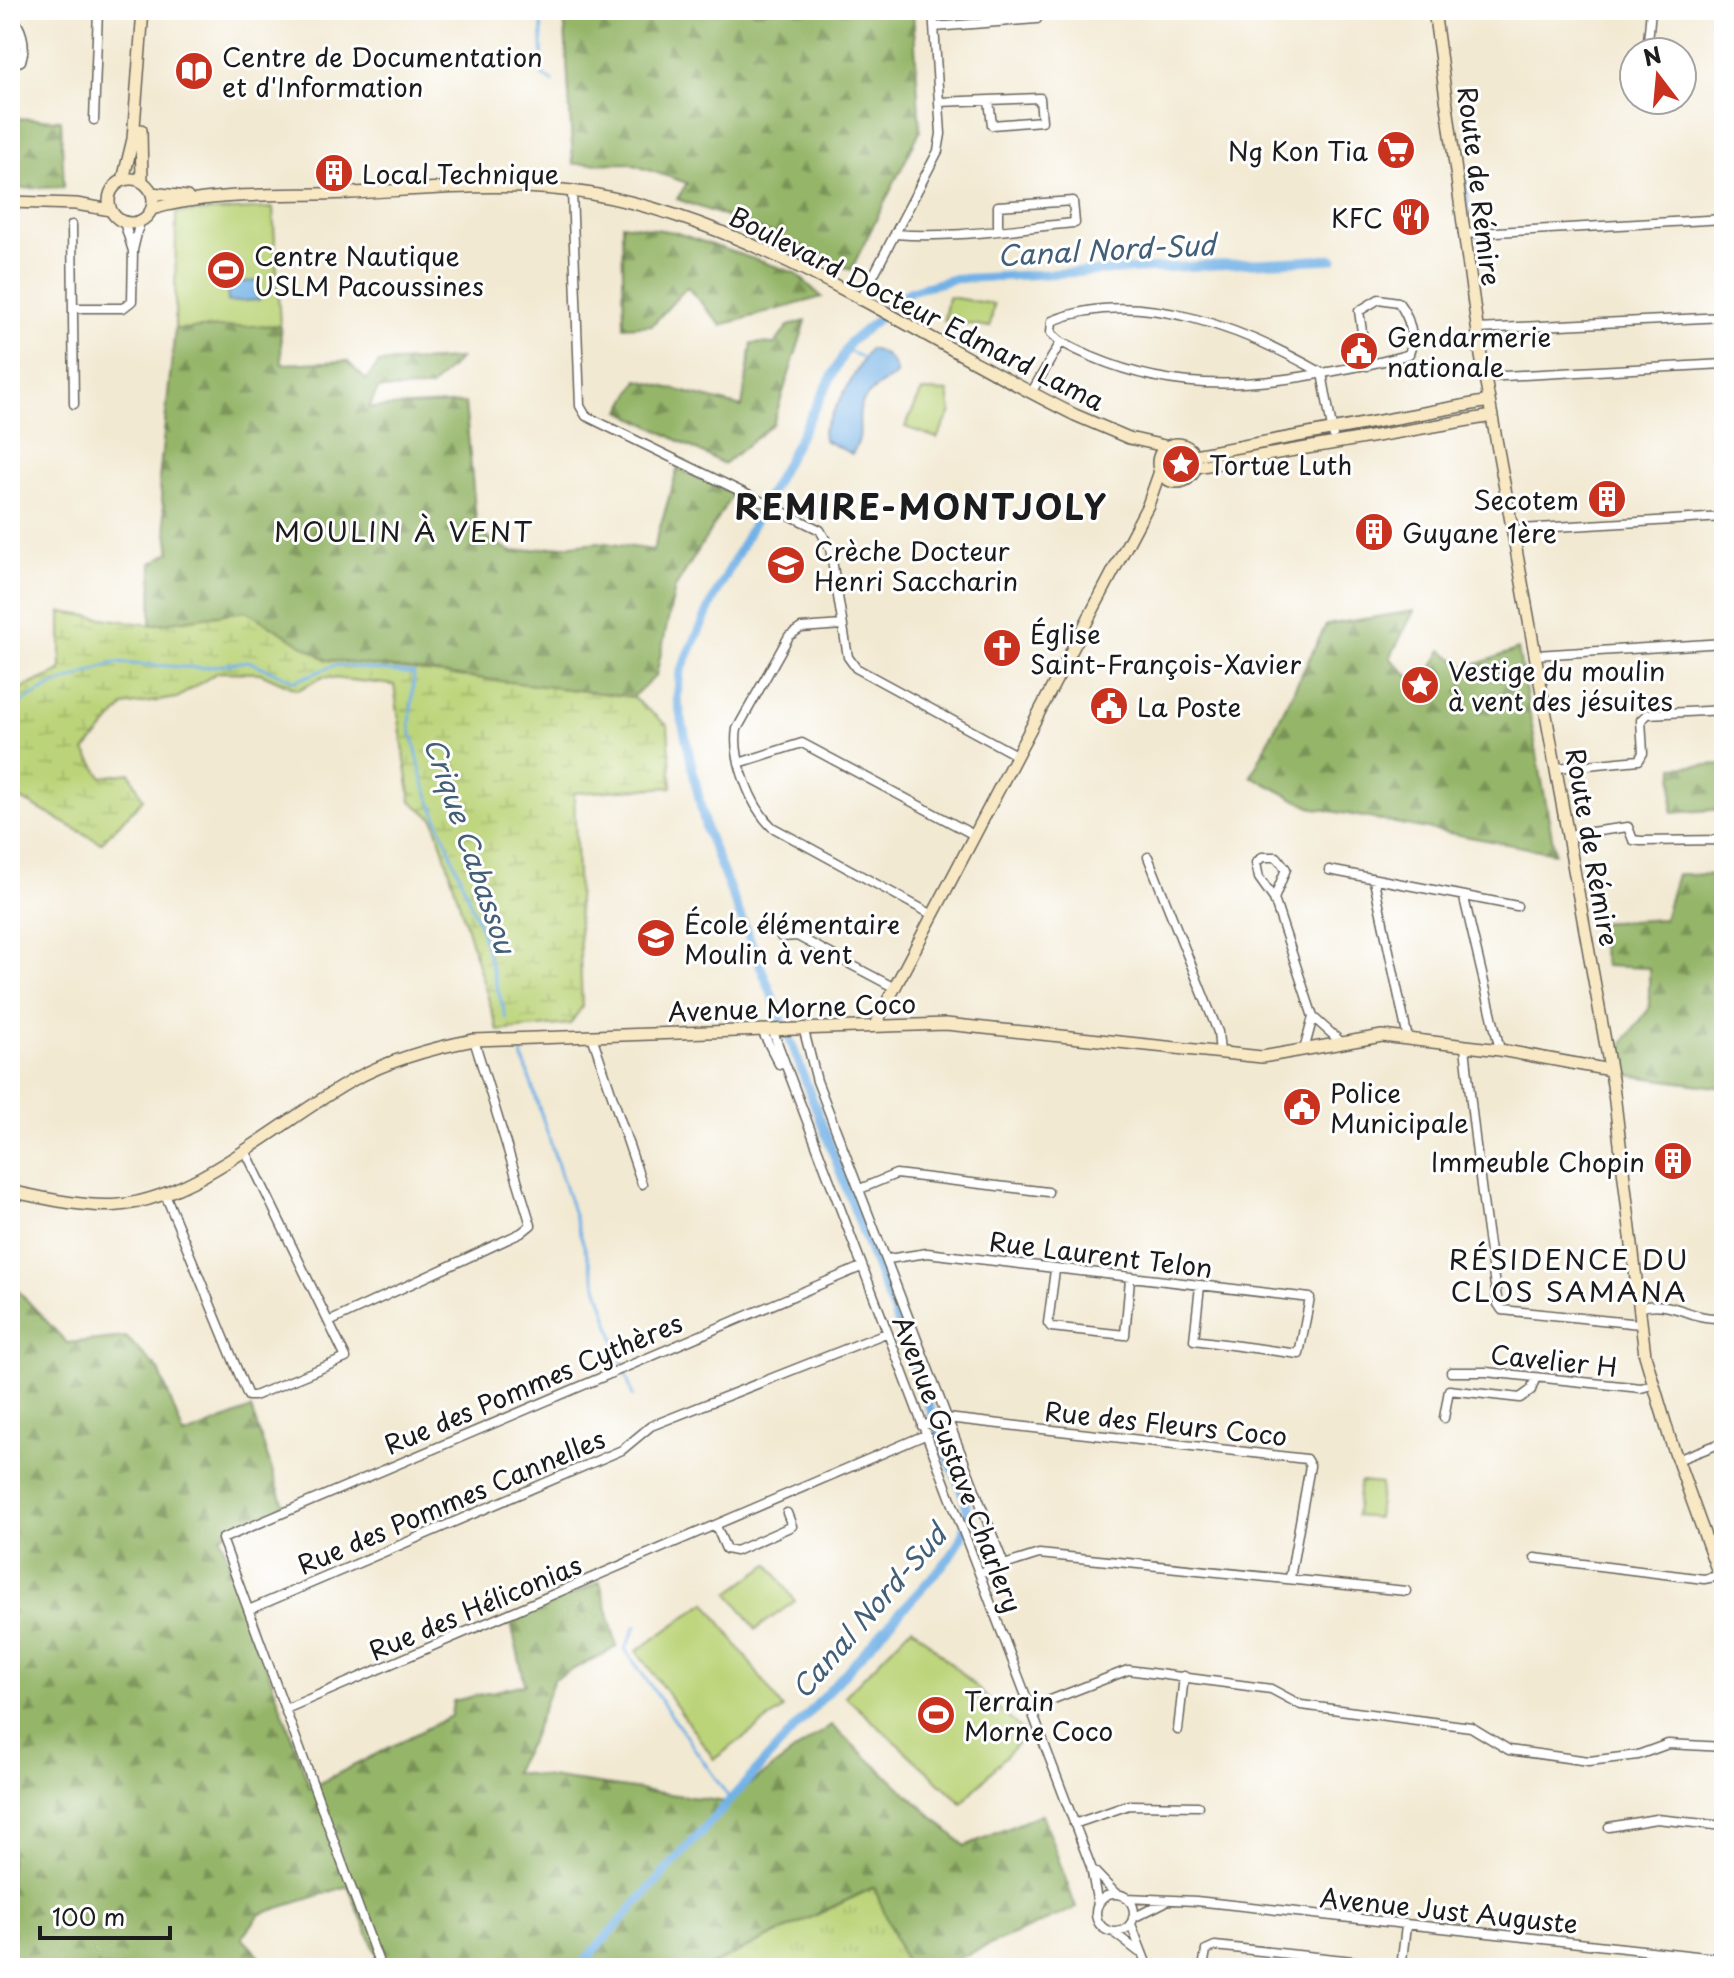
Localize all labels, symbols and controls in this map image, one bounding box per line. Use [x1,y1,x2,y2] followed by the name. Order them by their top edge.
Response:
[1618,36,1698,116] north arrow
[222,37,543,106] place label: Centre de Documentation et d'Information
[1639,37,1665,74] text: N
[173,50,215,92] library icon: Centre de Documentation et d'Information
[1448,84,1512,288] street label: Route de Rémire
[1375,129,1417,171] supermarket icon: Ng Kon Tia
[1228,131,1368,170] place label: Ng Kon Tia
[313,152,355,194] building icon: Local Technique
[362,154,559,193] place label: Local Technique
[723,196,1112,420] street label: Boulevard Docteur Edmard Lama
[1390,196,1432,238] restaurant icon: KFC
[1331,198,1383,237] place label: KFC
[996,222,1221,276] water label: Canal Nord-Sud
[254,236,484,305] place label: Centre Nautique USLM Pacoussines
[205,249,247,291] sports icon: Centre Nautique USLM Pacoussines
[1387,317,1551,386] place label: Gendarmerie nationale
[1338,330,1380,372] public building icon: Gendarmerie nationale
[1160,443,1202,485] place icon: Tortue Luth
[1209,445,1352,484] place label: Tortue Luth
[1586,478,1628,520] building icon: Secotem
[734,480,1108,532] district label: REMIRE-MONTJOLY
[1473,480,1579,519] place label: Secotem
[274,509,534,552] district label: MOULIN À VENT
[1353,511,1395,553] building icon: Guyane 1ère
[1402,513,1557,552] place label: Guyane 1ère
[814,531,1018,600] place label: Crèche Docteur Henri Saccharin
[765,544,807,586] school or university icon: Crèche Docteur Henri Saccharin
[1030,614,1301,683] place label: Église Saint-François-Xavier
[981,627,1023,669] church icon: Église Saint-François-Xavier
[1448,651,1673,720] place label: Vestige du moulin à vent des jésuites
[1399,664,1441,706] place icon: Vestige du moulin à vent des jésuites
[1088,685,1130,727] public building icon: La Poste
[1137,687,1241,726] place label: La Poste
[414,731,529,960] water label: Crique Cabassou
[1556,745,1630,949] street label: Route de Rémire
[684,904,900,973] place label: École élémentaire Moulin à vent
[635,917,677,959] school or university icon: École élémentaire Moulin à vent
[667,983,917,1031] street label: Avenue Morne Coco
[1330,1073,1469,1142] place label: Police Municipale
[1281,1086,1323,1128] public building icon: Police Municipale
[1652,1140,1694,1182] building icon: Immeuble Chopin
[1431,1142,1645,1181] place label: Immeuble Chopin
[987,1221,1215,1287] street label: Rue Laurent Telon
[1448,1237,1690,1312] district label: RÉSIDENCE DU CLOS SAMANA
[378,1302,688,1464] street label: Rue des Pommes Cythères
[883,1310,1033,1618] street label: Avenue Gustave Charlery
[1489,1334,1619,1386] street label: Cavelier H
[1043,1391,1289,1455] street label: Rue des Fleurs Coco
[291,1418,611,1584] street label: Rue des Pommes Cannelles
[780,1511,959,1707] water label: Canal Nord-Sud
[363,1545,587,1669] street label: Rue des Héliconias
[964,1681,1113,1750] place label: Terrain Morne Coco
[915,1694,957,1736] sports icon: Terrain Morne Coco
[1318,1877,1580,1943] street label: Avenue Just Auguste
[40,1890,170,1940] scale bar
[52,1898,125,1934] text: 100 m

